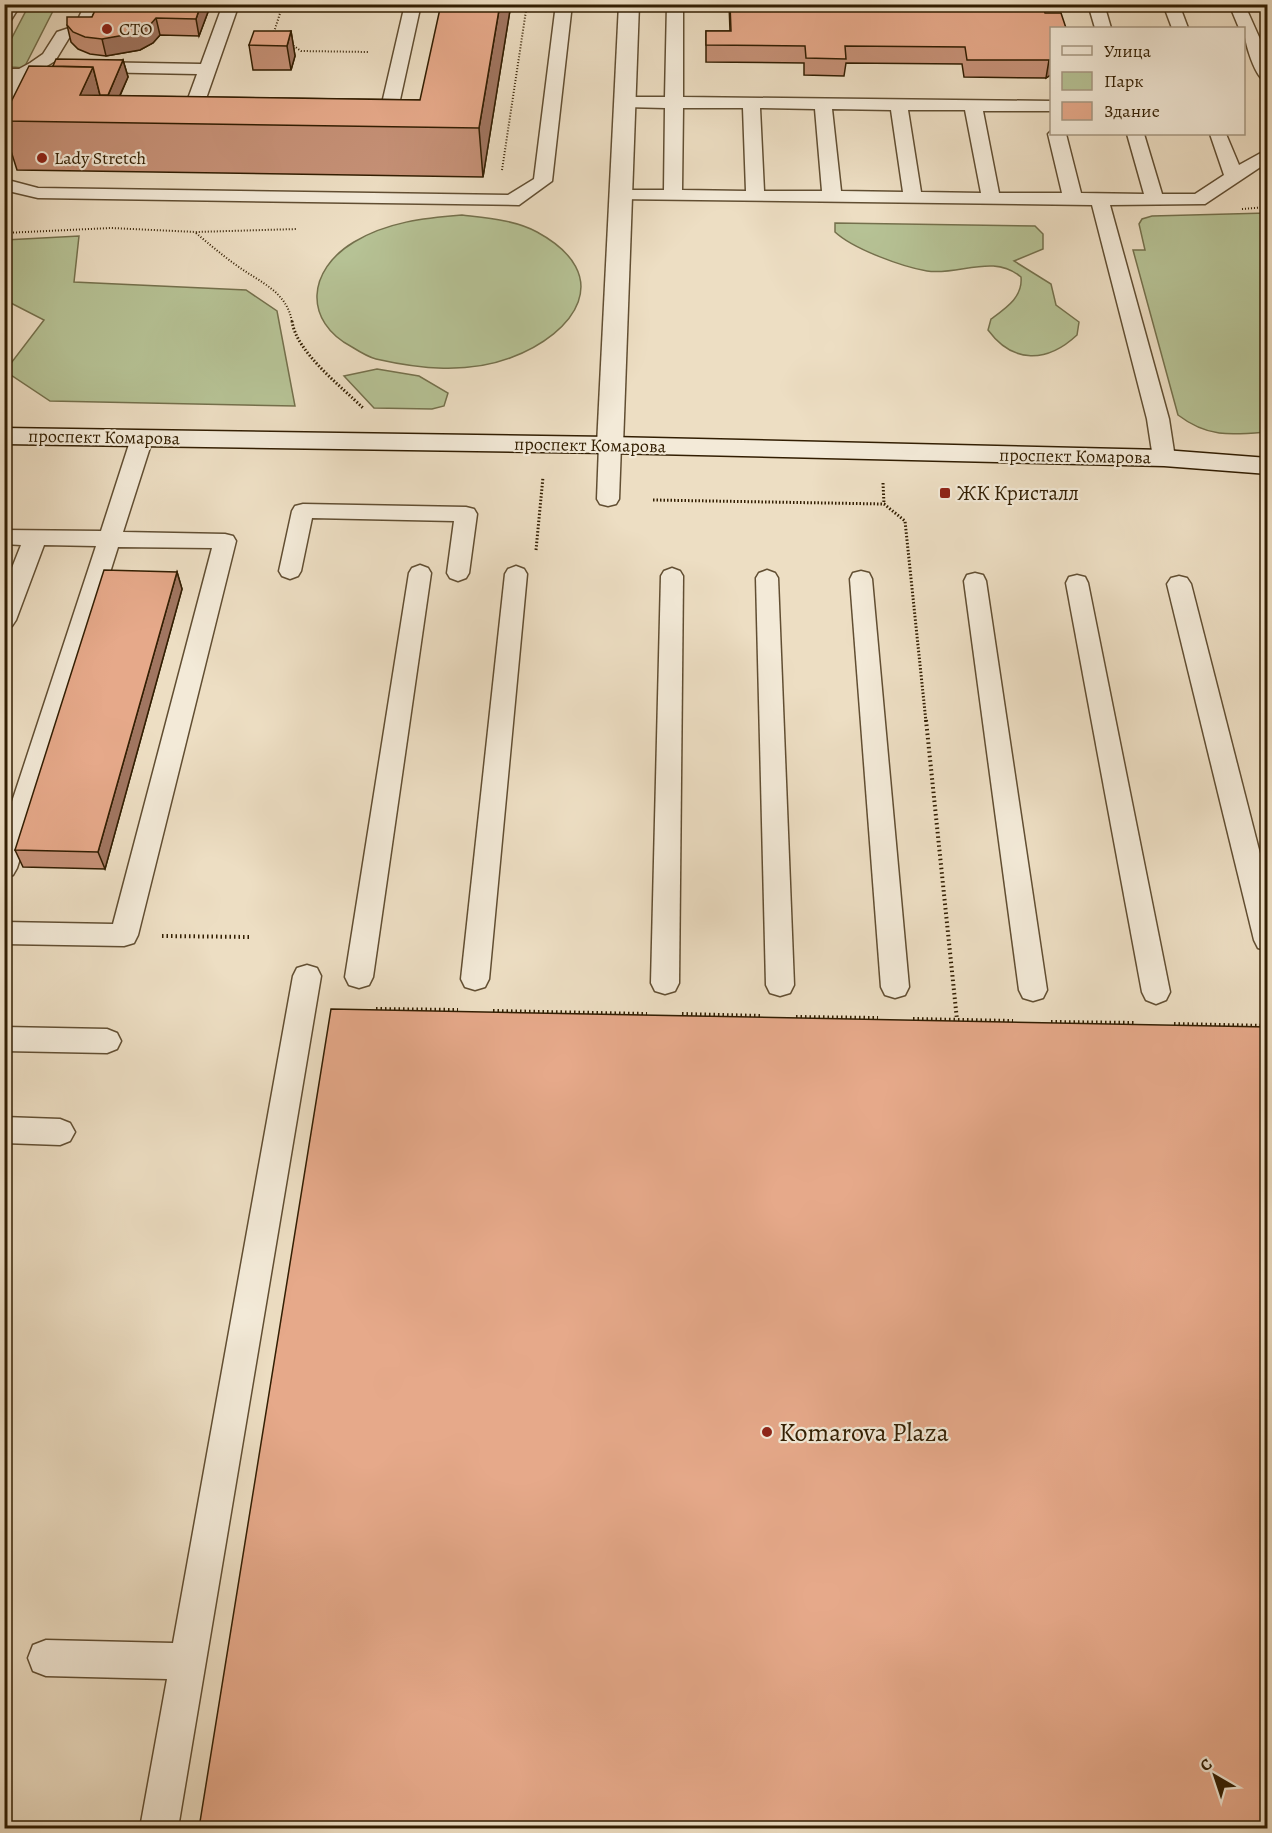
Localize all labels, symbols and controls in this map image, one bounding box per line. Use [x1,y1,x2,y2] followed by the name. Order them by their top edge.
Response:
[119,17,152,41] place label: СТО
[100,22,114,36] marker: СТО
[1050,27,1245,135] legend
[1104,39,1152,63] text: Улица
[1104,69,1144,93] text: Парк
[1104,99,1160,123] text: Здание
[54,146,147,170] place label: Lady Stretch
[35,151,49,165] marker: Lady Stretch
[28,424,181,450] street label: проспект Комарова
[514,432,667,458] street label: проспект Комарова
[999,443,1152,469] street label: проспект Комарова
[957,479,1079,507] place label: ЖК Кристалл
[938,486,952,500] marker: ЖК Кристалл
[779,1415,949,1450] place label: Komarova Plaza
[760,1425,774,1439] marker: Komarova Plaza
[1185,1746,1245,1806] north arrow
[1195,1753,1217,1777] text: С

